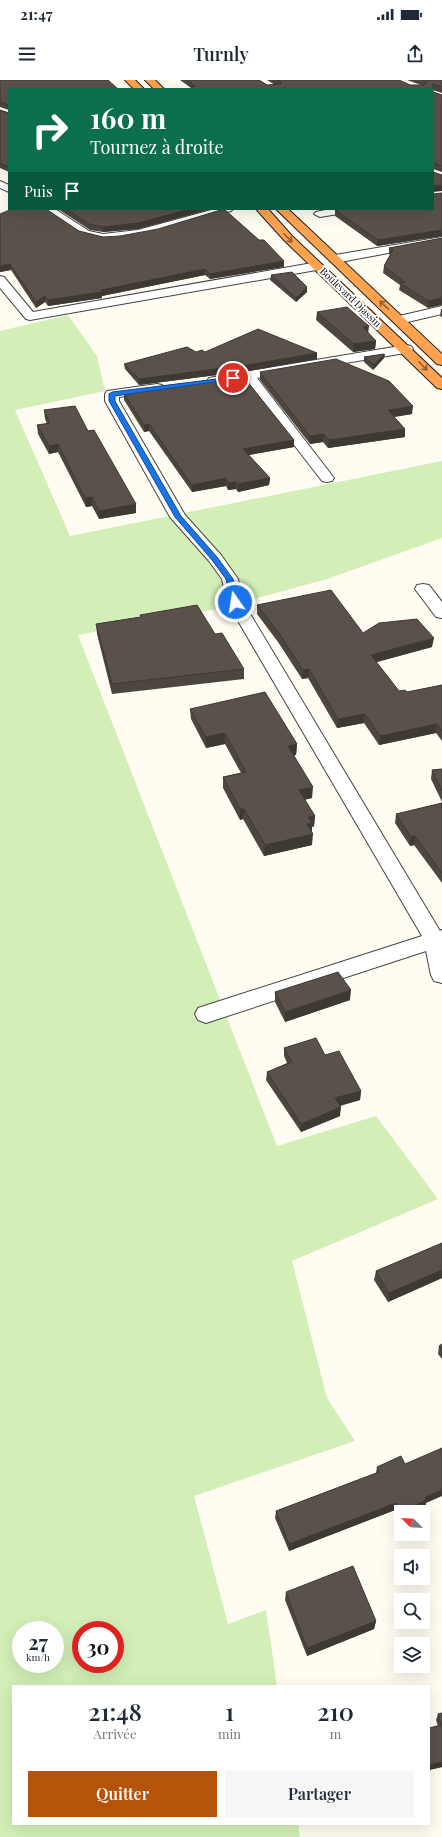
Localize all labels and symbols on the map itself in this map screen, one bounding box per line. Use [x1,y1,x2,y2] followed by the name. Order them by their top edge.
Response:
[283,233,293,243] one-way arrow
[317,264,385,330] street label: Boulevard Djassin
[379,300,389,310] one-way arrow
[216,361,250,395] pin
[418,361,428,371] one-way arrow
[214,581,256,623] position arrow
[394,1505,430,1541] north arrow
[72,1621,124,1673] speed limit sign: 30

